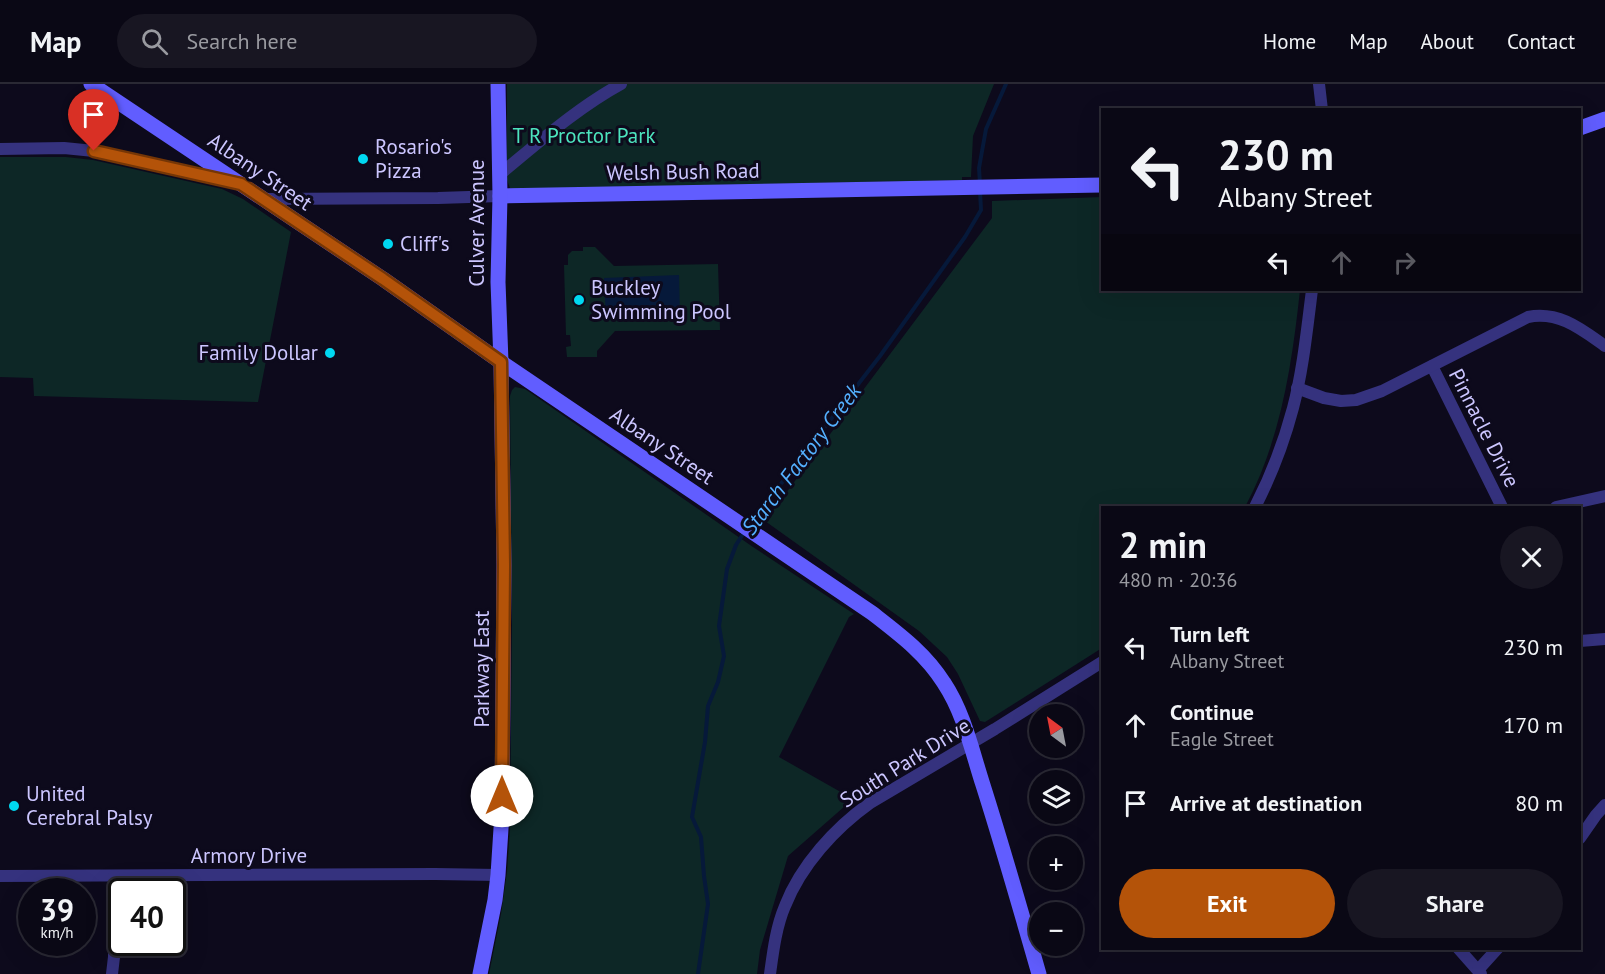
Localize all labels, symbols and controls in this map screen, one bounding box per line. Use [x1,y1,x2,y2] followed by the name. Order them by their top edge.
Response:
[117,14,537,68] search box
[30,23,81,60] text: Map
[138,25,171,58] icon: search
[186,27,297,55] text: Search here
[1263,28,1316,55] text: Home
[1349,28,1388,55] text: Map
[1421,28,1474,55] text: About
[1507,28,1575,55] text: Contact
[68,89,119,151] pin
[77,98,110,131] icon: arrive
[513,122,655,149] park label: T R Proctor Park
[203,127,318,216] street label: Albany Street
[1218,127,1334,182] text: 230 m
[1119,132,1197,210] icon: left
[375,133,452,184] place label: Rosario's Pizza
[356,152,370,166] marker: Rosario's Pizza
[606,157,760,186] street label: Welsh Bush Road
[463,159,490,287] street label: Culver Avenue
[1218,180,1372,214] text: Albany Street
[400,230,450,257] place label: Cliff's
[381,237,395,251] marker: Cliff's
[1262,246,1295,279] icon: left
[1325,246,1358,279] icon: ahead
[1388,246,1421,279] icon: right
[591,274,731,325] place label: Buckley Swimming Pool
[572,293,586,307] marker: Buckley Swimming Pool
[198,339,318,366] place label: Family Dollar
[323,346,337,360] marker: Family Dollar
[1443,364,1526,492] street label: Pinnacle Drive
[735,377,868,540] water label: Starch Factory Creek
[605,401,720,490] street label: Albany Street
[1119,521,1207,568] text: 2 min
[1500,526,1563,589] button: close
[1119,567,1237,593] text: 480 m · 20:36
[468,611,495,727] street label: Parkway East
[1170,620,1250,648] text: Turn left
[1119,631,1152,664] icon: left
[1503,633,1563,661] text: 230 m
[1170,648,1284,674] text: Albany Street
[1170,698,1254,726] text: Continue
[1029,704,1083,758] north arrow
[1029,704,1083,956] map controls
[1119,709,1152,742] icon: ahead
[1503,711,1563,739] text: 170 m
[835,712,975,813] street label: South Park Drive
[1170,726,1274,752] text: Eagle Street
[470,764,534,828] position arrow
[1029,770,1083,824] button: layers
[26,780,153,831] place label: United Cerebral Palsy
[1119,787,1152,820] icon: arrive
[1170,789,1362,817] text: Arrive at destination
[1515,789,1563,817] text: 80 m
[7,799,21,813] marker: United Cerebral Palsy
[1029,836,1083,890] button: +
[191,842,307,869] street label: Armory Drive
[1119,869,1335,938] button: Exit
[1347,869,1563,938] button: Share
[108,878,186,956] speed limit sign: 40
[40,890,74,929] text: 39
[1029,902,1083,956] button: −
[41,923,73,942] text: km/h

